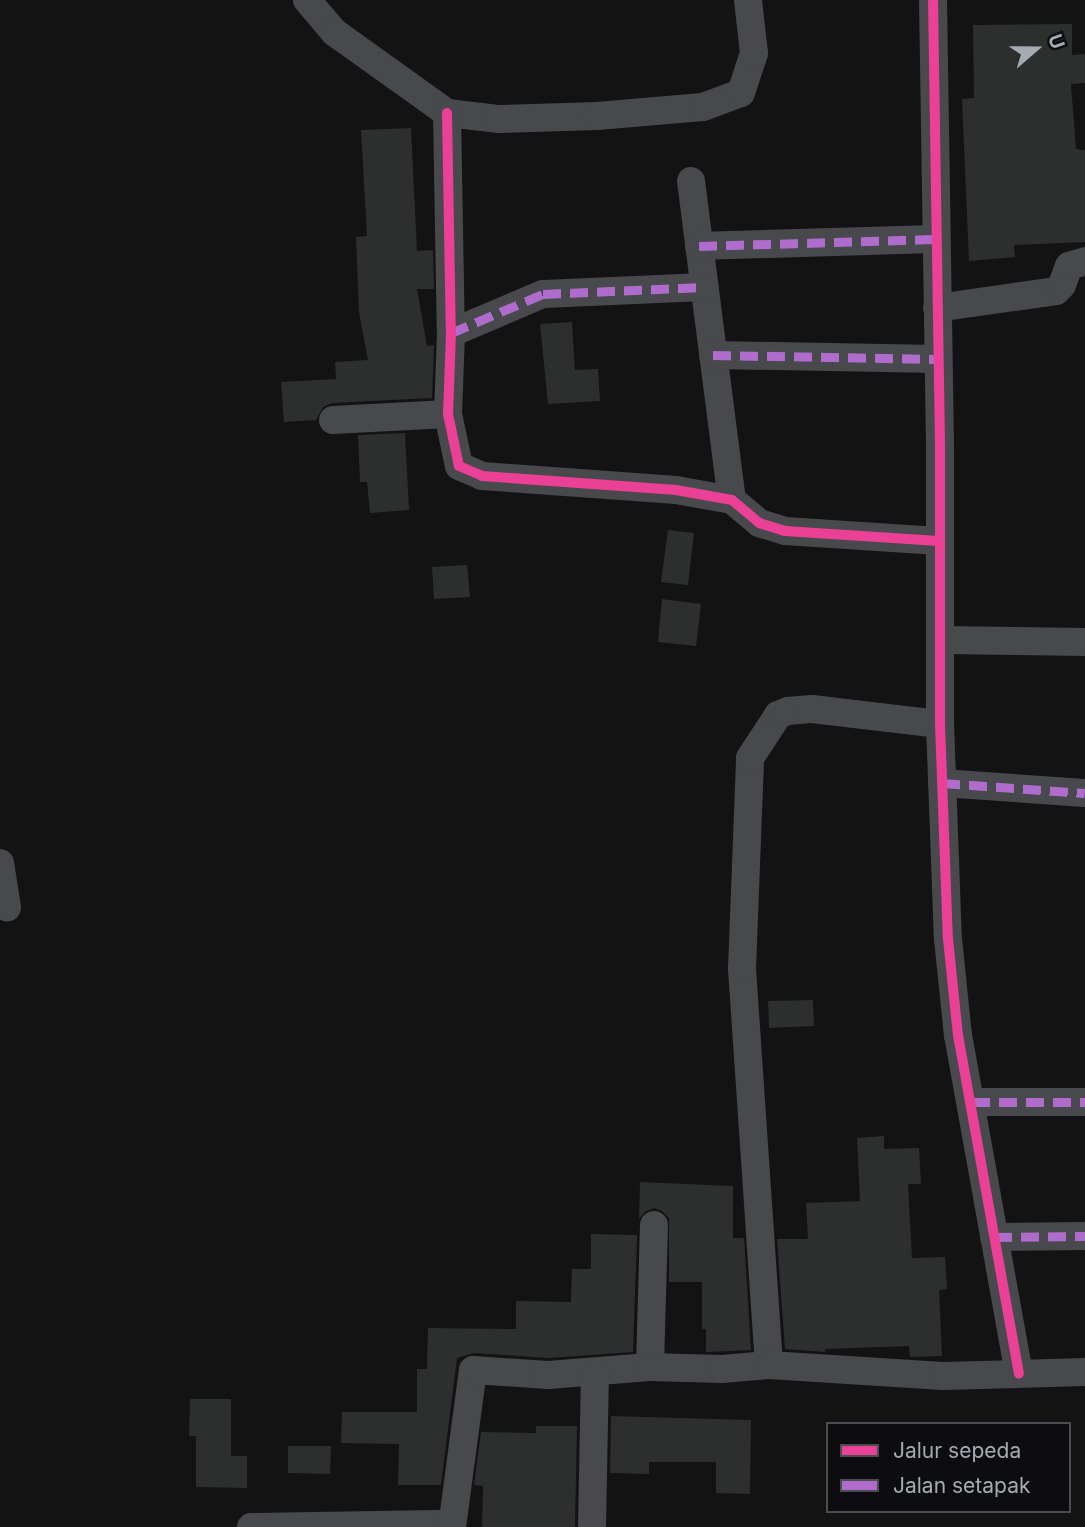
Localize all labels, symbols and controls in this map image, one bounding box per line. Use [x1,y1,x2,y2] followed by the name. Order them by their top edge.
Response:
[1001,14,1071,84] north arrow
[1043,31,1069,52] text: U
[826,1422,1071,1513] legend
[893,1438,1021,1463] text: Jalur sepeda
[893,1473,1030,1498] text: Jalan setapak

